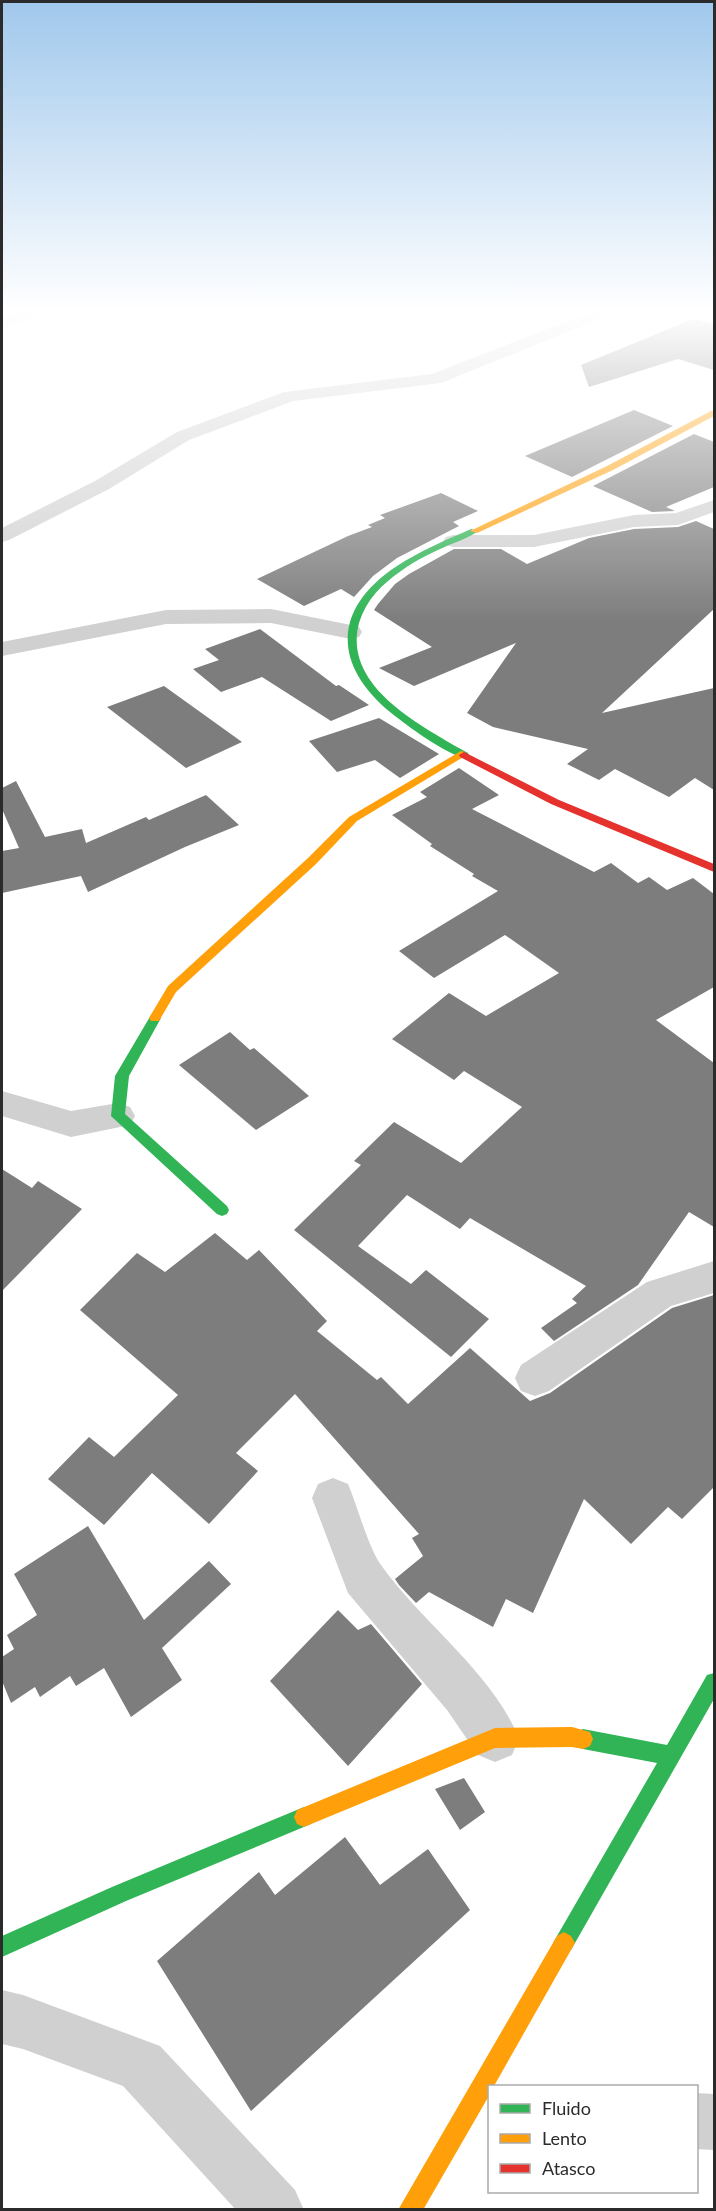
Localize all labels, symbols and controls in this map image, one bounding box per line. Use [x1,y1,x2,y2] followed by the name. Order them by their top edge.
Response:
[488,2085,698,2193] legend
[542,2097,591,2119] text: Fluido
[542,2127,587,2149] text: Lento
[542,2157,595,2179] text: Atasco

